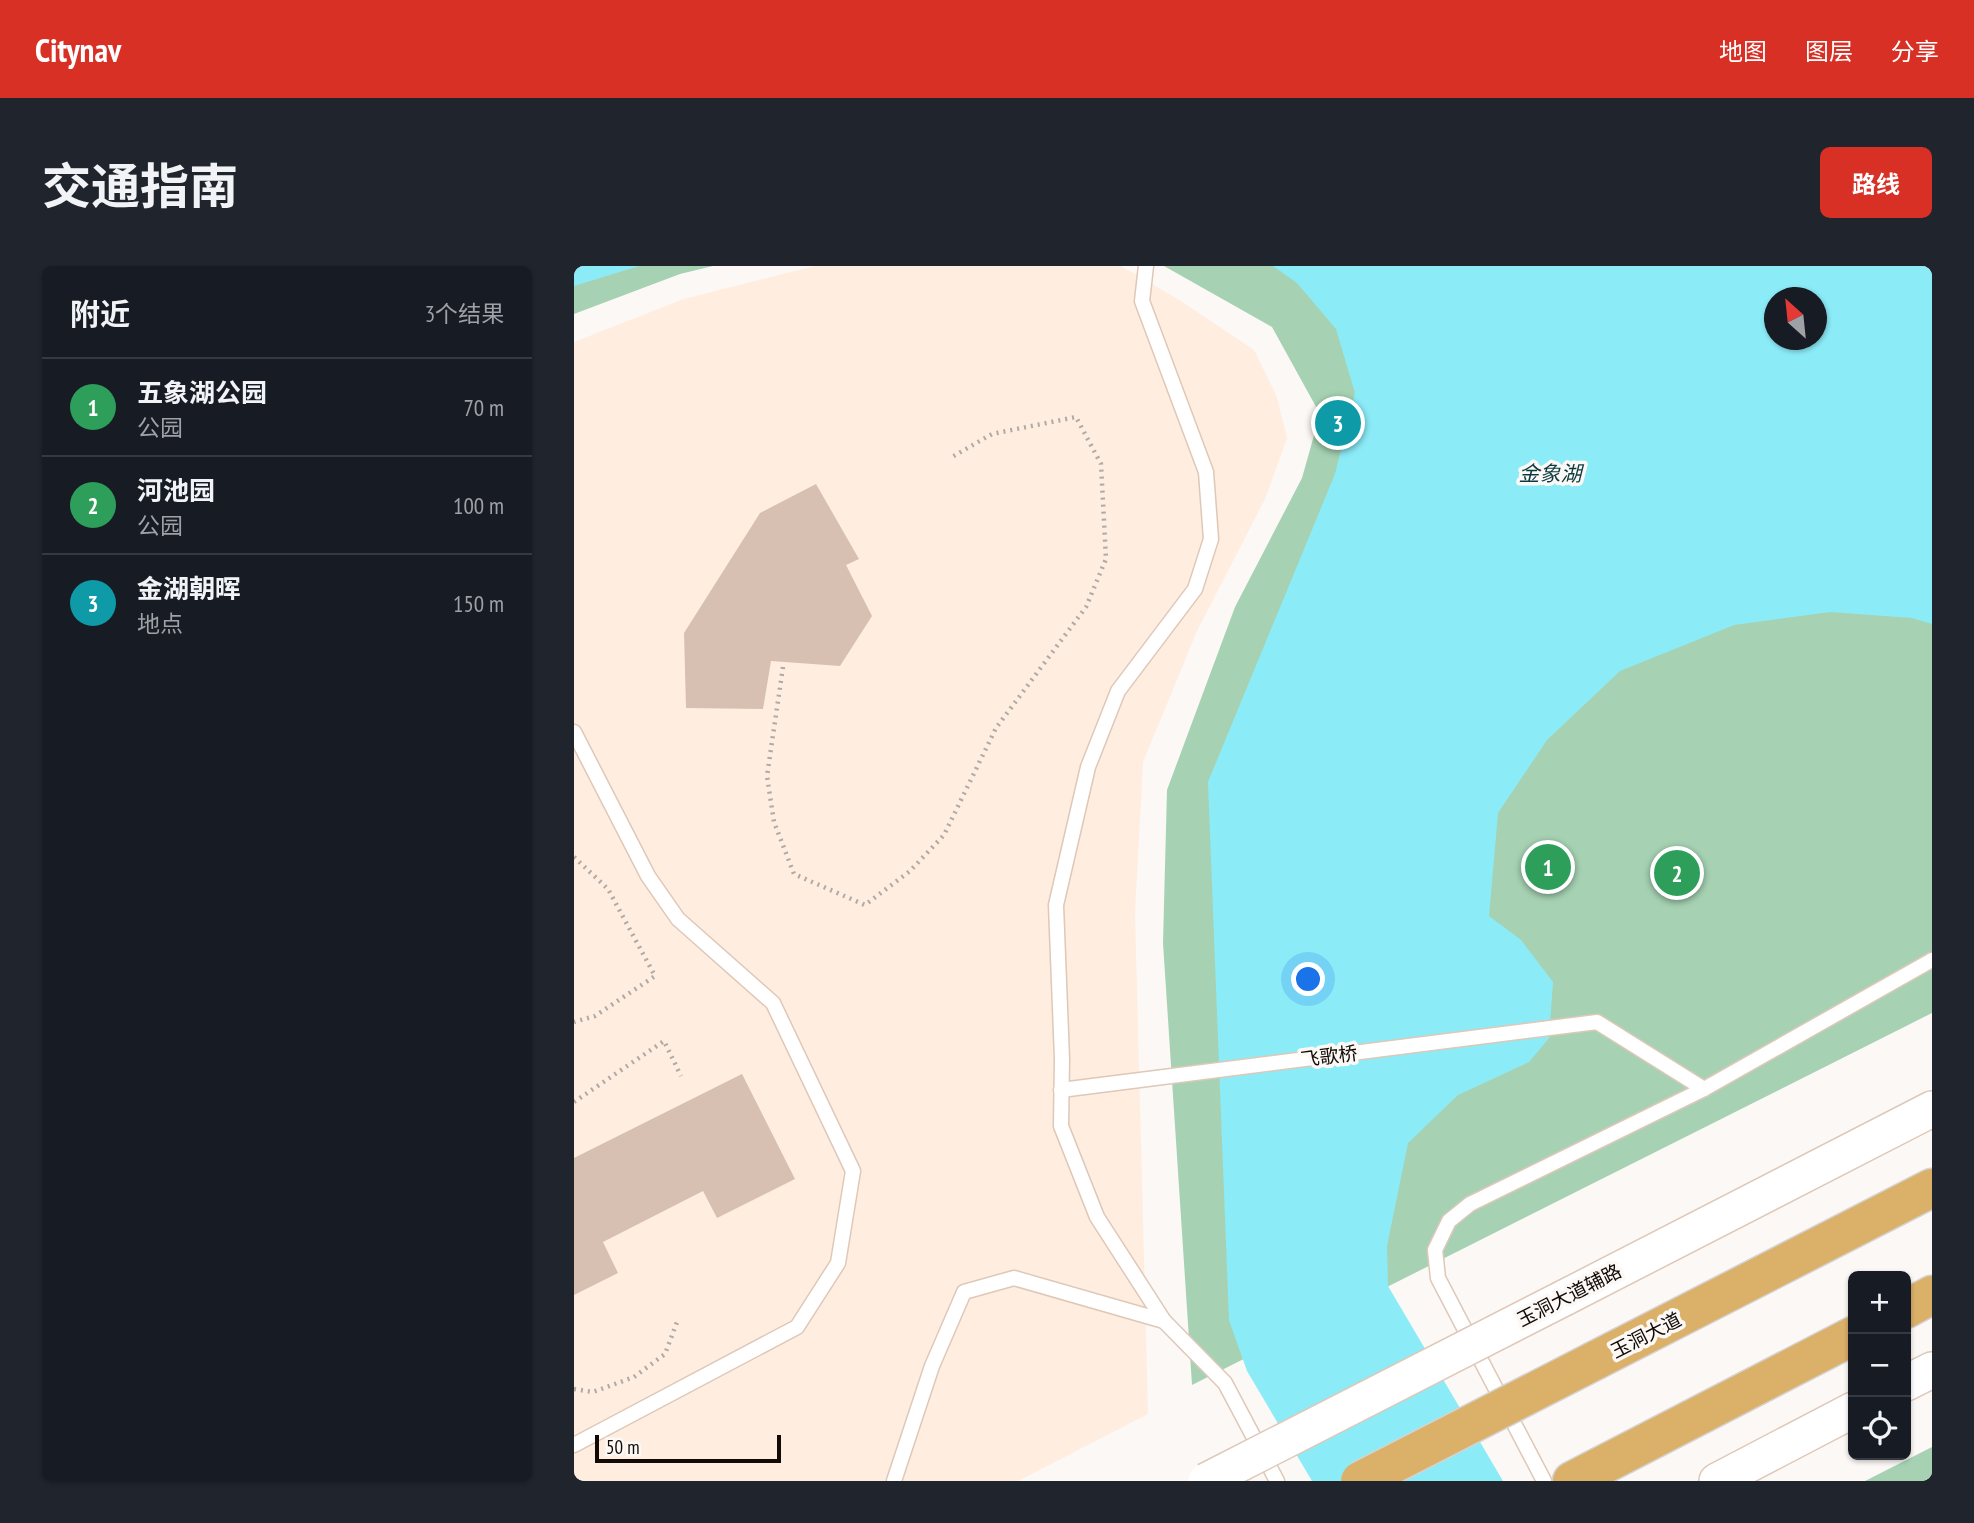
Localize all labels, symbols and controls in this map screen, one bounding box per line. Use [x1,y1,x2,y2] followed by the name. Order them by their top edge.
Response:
[35,28,121,71] text: Citynav
[1719,36,1767,67] text: 地图
[1805,36,1853,67] text: 图层
[1891,36,1939,67] text: 分享
[1820,147,1932,218] button: 路线
[42,154,238,218] text: 交通指南
[1764,287,1827,350] north arrow
[70,294,130,333] text: 附近
[425,299,504,328] text: 3个结果
[137,376,267,409] text: 五象湖公园
[88,393,99,422] text: 1
[463,393,504,422] text: 70 m
[1315,397,1361,449] pin: 3
[137,413,183,442] text: 公园
[1519,460,1584,487] water label: 金象湖
[137,474,215,507] text: 河池园
[88,491,99,520] text: 2
[453,491,504,520] text: 100 m
[137,511,183,540] text: 公园
[137,572,241,605] text: 金湖朝晖
[88,589,99,618] text: 3
[453,589,504,618] text: 150 m
[137,609,183,638] text: 地点
[1525,841,1571,893] pin: 1
[1654,847,1700,899] pin: 2
[1291,962,1325,996] your location
[1299,1041,1359,1071] street label: 飞歌桥
[1513,1258,1625,1332] street label: 玉洞大道辅路
[1848,1271,1911,1460] map controls
[1848,1271,1911,1334] button: +
[1607,1307,1685,1363] street label: 玉洞大道
[1848,1334,1911,1397] button: −
[1848,1397,1911,1460] button: locate
[595,1432,780,1464] scale bar
[606,1435,640,1459] text: 50 m

